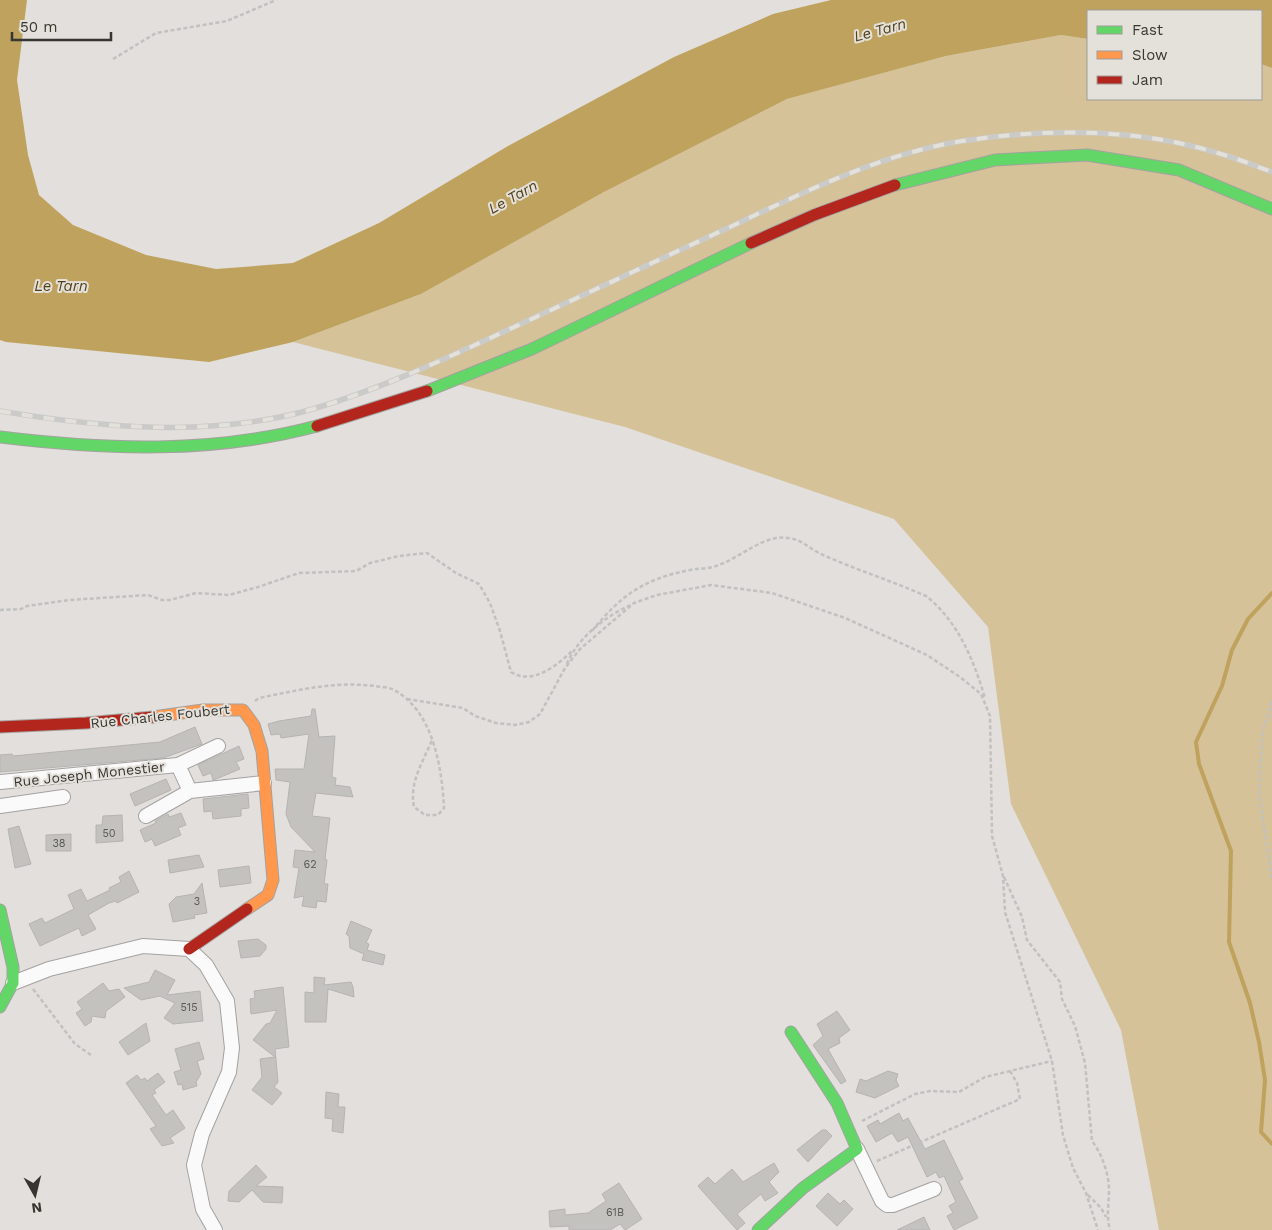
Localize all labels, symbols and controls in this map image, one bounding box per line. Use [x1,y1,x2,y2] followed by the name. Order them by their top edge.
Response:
[12,10,111,42] scale bar
[1087,10,1262,100] legend
[852,14,908,46] water label: Le Tarn
[20,18,57,36] text: 50 m
[1132,21,1164,39] text: Fast
[1132,46,1168,64] text: Slow
[1132,71,1163,89] text: Jam
[485,176,541,218] water label: Le Tarn
[34,277,88,295] water label: Le Tarn
[90,701,231,731] street label: Rue Charles Foubert
[13,758,166,790] street label: Rue Joseph Monestier
[102,827,116,840] house number: 50
[52,837,66,850] house number: 38
[303,858,317,871] house number: 62
[194,895,200,908] house number: 3
[180,1001,198,1014] house number: 515
[10,1170,60,1220] north arrow
[31,1199,43,1217] text: N
[606,1206,624,1219] house number: 61B

